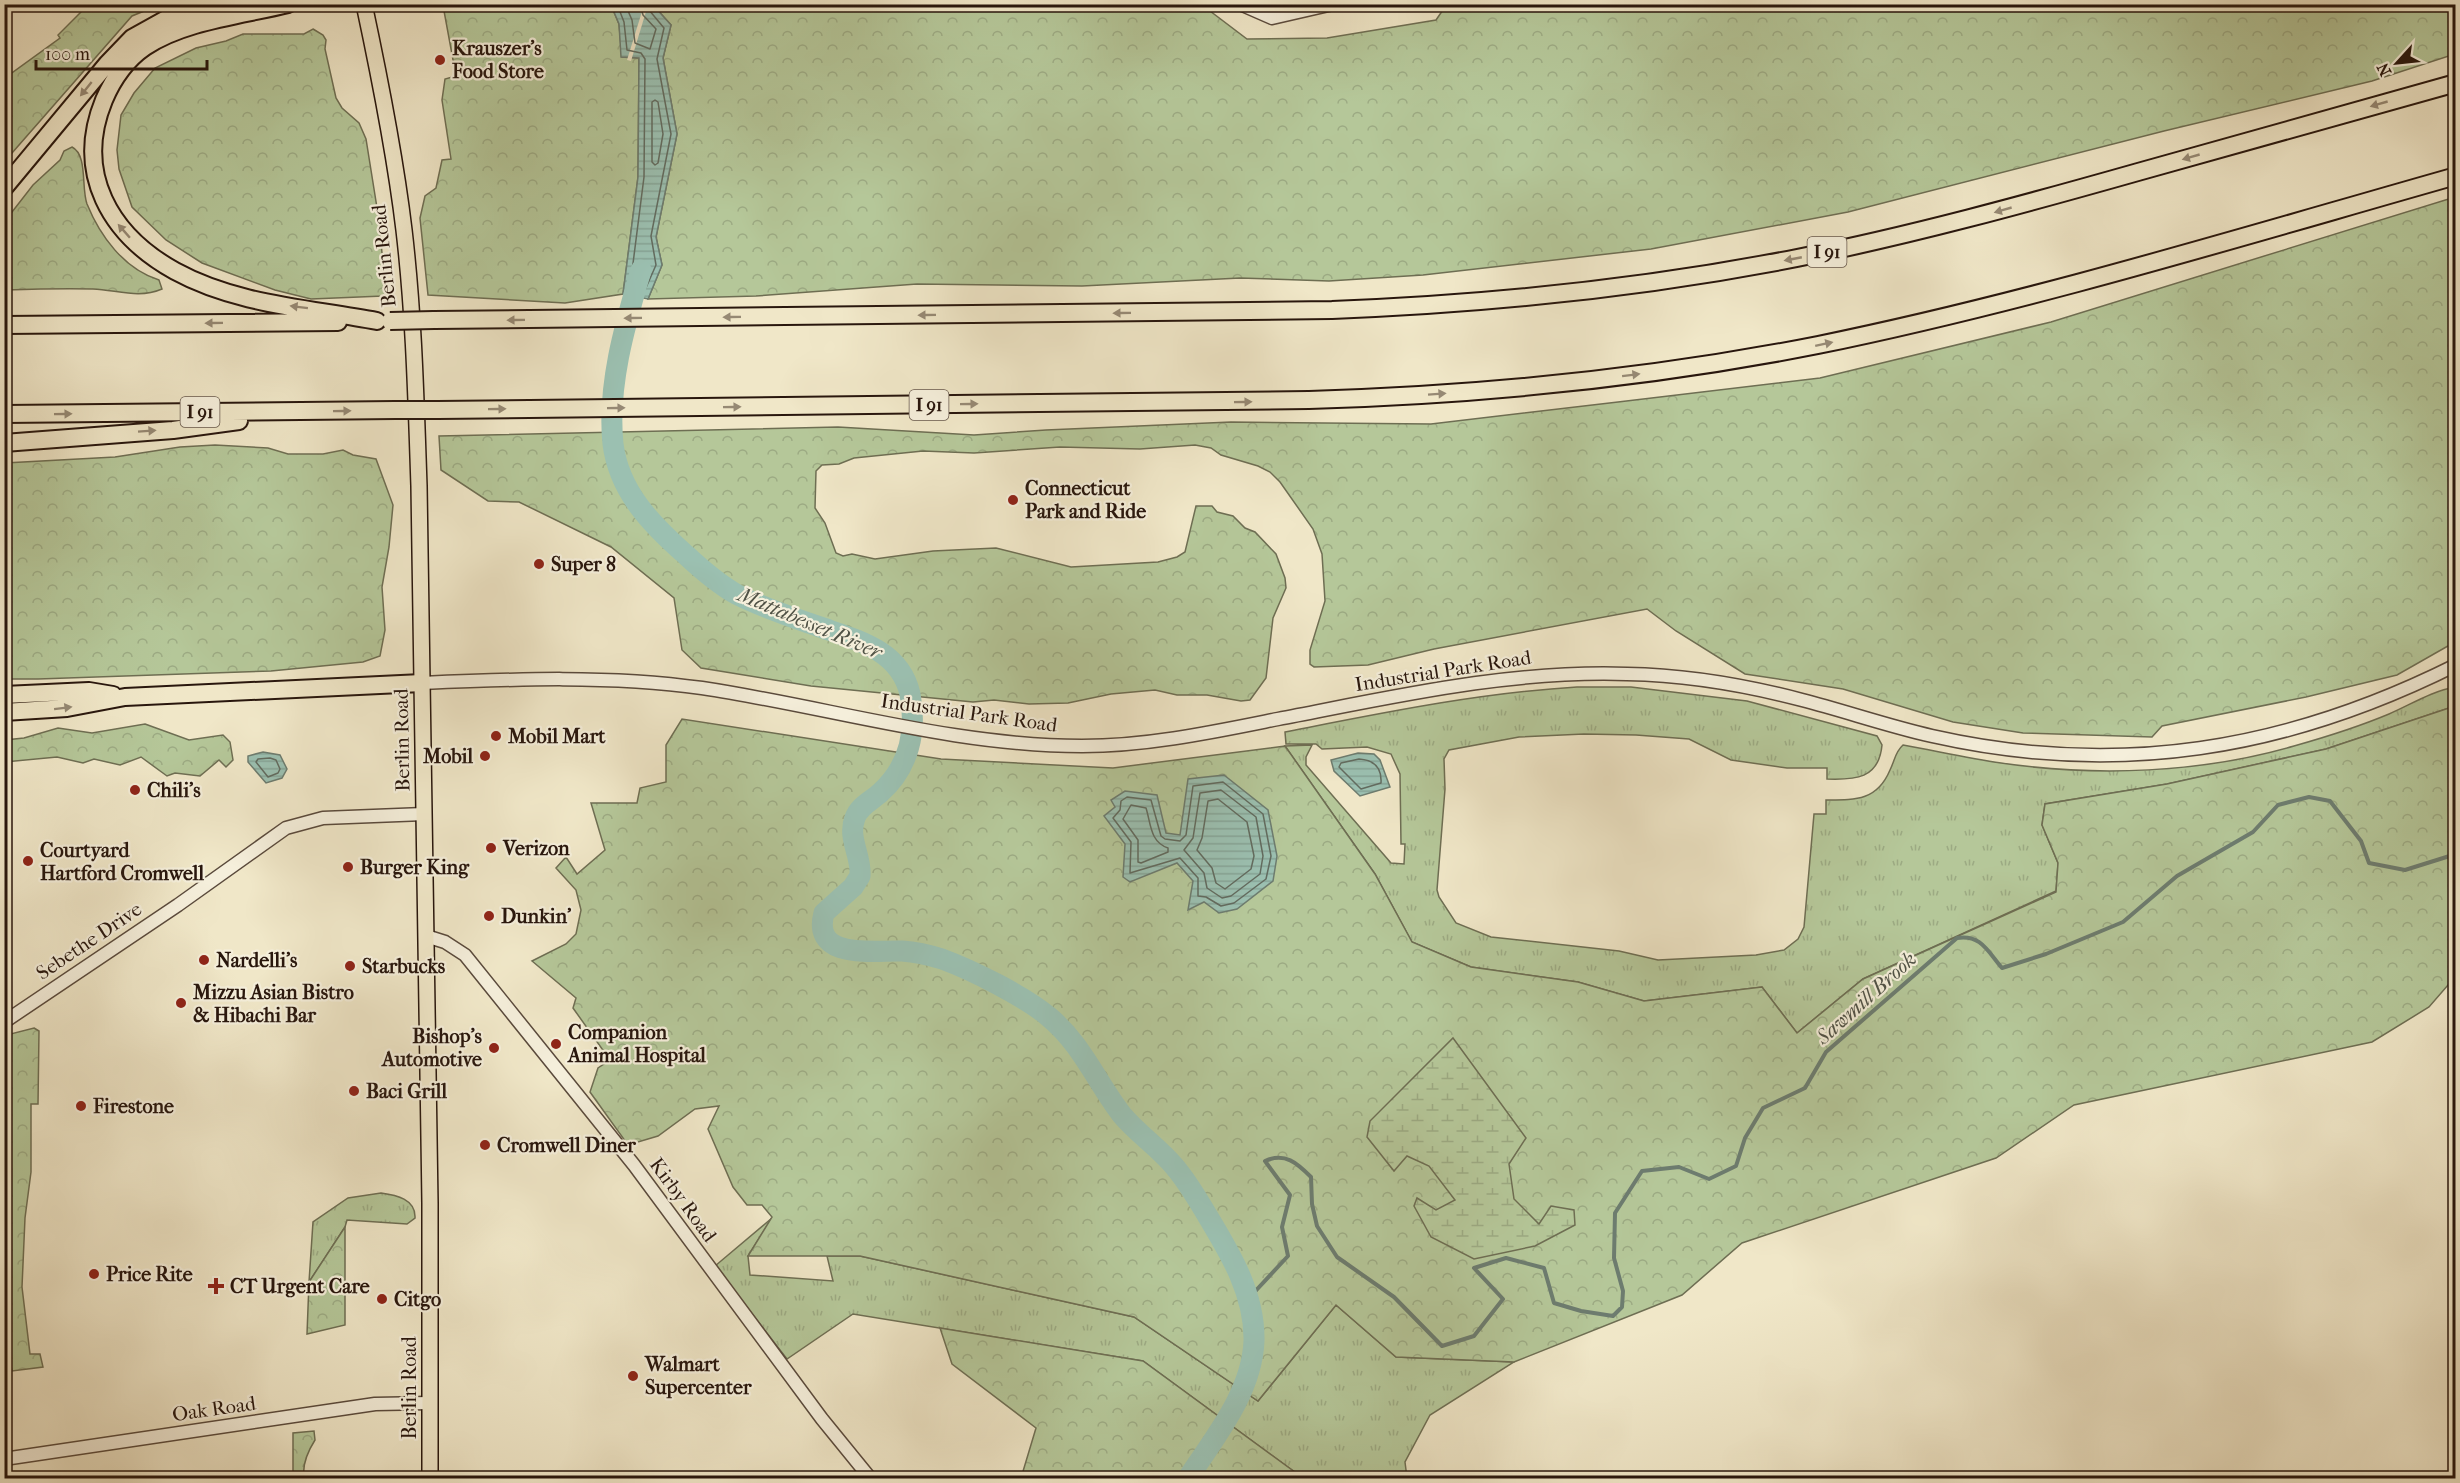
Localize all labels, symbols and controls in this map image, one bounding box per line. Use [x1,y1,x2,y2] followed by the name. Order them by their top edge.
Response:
[36,33,207,71] scale bar
[2367,33,2427,93] north arrow
[451,37,544,83] place label: Krauszer's Food Store
[45,44,90,65] text: 100 m
[433,53,447,67] marker: Krauszer's Food Store
[2372,59,2395,79] text: N
[80,81,93,96] one-way arrow
[2370,100,2388,109] one-way arrow
[2182,153,2200,162] one-way arrow
[367,202,401,308] street label: Berlin Road
[1994,206,2012,215] one-way arrow
[117,224,131,239] one-way arrow
[1808,237,1846,267] road number: I 91
[1783,255,1802,264] one-way arrow
[289,302,308,312] one-way arrow
[1113,308,1132,318] one-way arrow
[918,310,937,320] one-way arrow
[723,312,742,322] one-way arrow
[623,314,642,323] one-way arrow
[507,315,526,325] one-way arrow
[204,318,223,328] one-way arrow
[1815,338,1833,348] one-way arrow
[1622,371,1641,380] one-way arrow
[1428,389,1447,399] one-way arrow
[910,390,948,420] road number: I 91
[180,397,220,427] road number: I 91
[1233,397,1252,407] one-way arrow
[959,400,978,409] one-way arrow
[722,402,741,412] one-way arrow
[607,403,626,413] one-way arrow
[487,404,506,414] one-way arrow
[332,406,351,416] one-way arrow
[53,409,72,419] one-way arrow
[137,427,156,436] one-way arrow
[1025,477,1146,523] place label: Connecticut Park and Ride
[1006,493,1020,507] marker: Connecticut Park and Ride
[551,553,616,576] place label: Super 8
[532,557,546,571] marker: Super 8
[733,581,887,665] water label: Mattabesset River
[1353,646,1534,696] street label: Industrial Park Road
[390,687,414,792] street label: Berlin Road
[879,689,1060,737] street label: Industrial Park Road
[53,703,72,713] one-way arrow
[507,725,606,748] place label: Mobil Mart
[489,729,503,743] marker: Mobil Mart
[422,745,473,768] place label: Mobil
[478,749,492,763] marker: Mobil
[147,779,201,802] place label: Chili's
[128,783,142,797] marker: Chili's
[502,837,570,860] place label: Verizon
[40,839,204,885] place label: Courtyard Hartford Cromwell
[484,841,498,855] marker: Verizon
[21,854,35,868] marker: Courtyard Hartford Cromwell
[360,856,470,879] place label: Burger King
[341,860,355,874] marker: Burger King
[32,897,146,985] street label: Sebethe Drive
[501,905,572,928] place label: Dunkin'
[482,909,496,923] marker: Dunkin'
[1810,947,1921,1050] water label: Sawmill Brook
[216,949,298,972] place label: Nardelli's
[197,953,211,967] marker: Nardelli's
[362,955,446,978] place label: Starbucks
[343,959,357,973] marker: Starbucks
[192,981,354,1027] place label: Mizzu Asian Bistro & Hibachi Bar
[174,996,188,1010] marker: Mizzu Asian Bistro & Hibachi Bar
[566,1021,706,1067] place label: Companion Animal Hospital
[380,1025,483,1071] place label: Bishop's Automotive
[549,1037,563,1051] marker: Companion Animal Hospital
[487,1041,501,1055] marker: Bishop's Automotive
[366,1080,447,1103] place label: Baci Grill
[347,1084,361,1098] marker: Baci Grill
[92,1095,174,1118] place label: Firestone
[74,1099,88,1113] marker: Firestone
[497,1134,636,1157] place label: Cromwell Diner
[478,1138,492,1152] marker: Cromwell Diner
[645,1153,722,1247] street label: Kirby Road
[106,1263,193,1286] place label: Price Rite
[87,1267,101,1281] marker: Price Rite
[230,1275,370,1298] place label: CT Urgent Care
[207,1277,225,1295] marker: CT Urgent Care
[394,1288,441,1311] place label: Citgo
[375,1292,389,1306] marker: Citgo
[398,1335,421,1440] street label: Berlin Road
[644,1353,752,1399] place label: Walmart Supercenter
[626,1369,640,1383] marker: Walmart Supercenter
[171,1392,258,1426] street label: Oak Road

